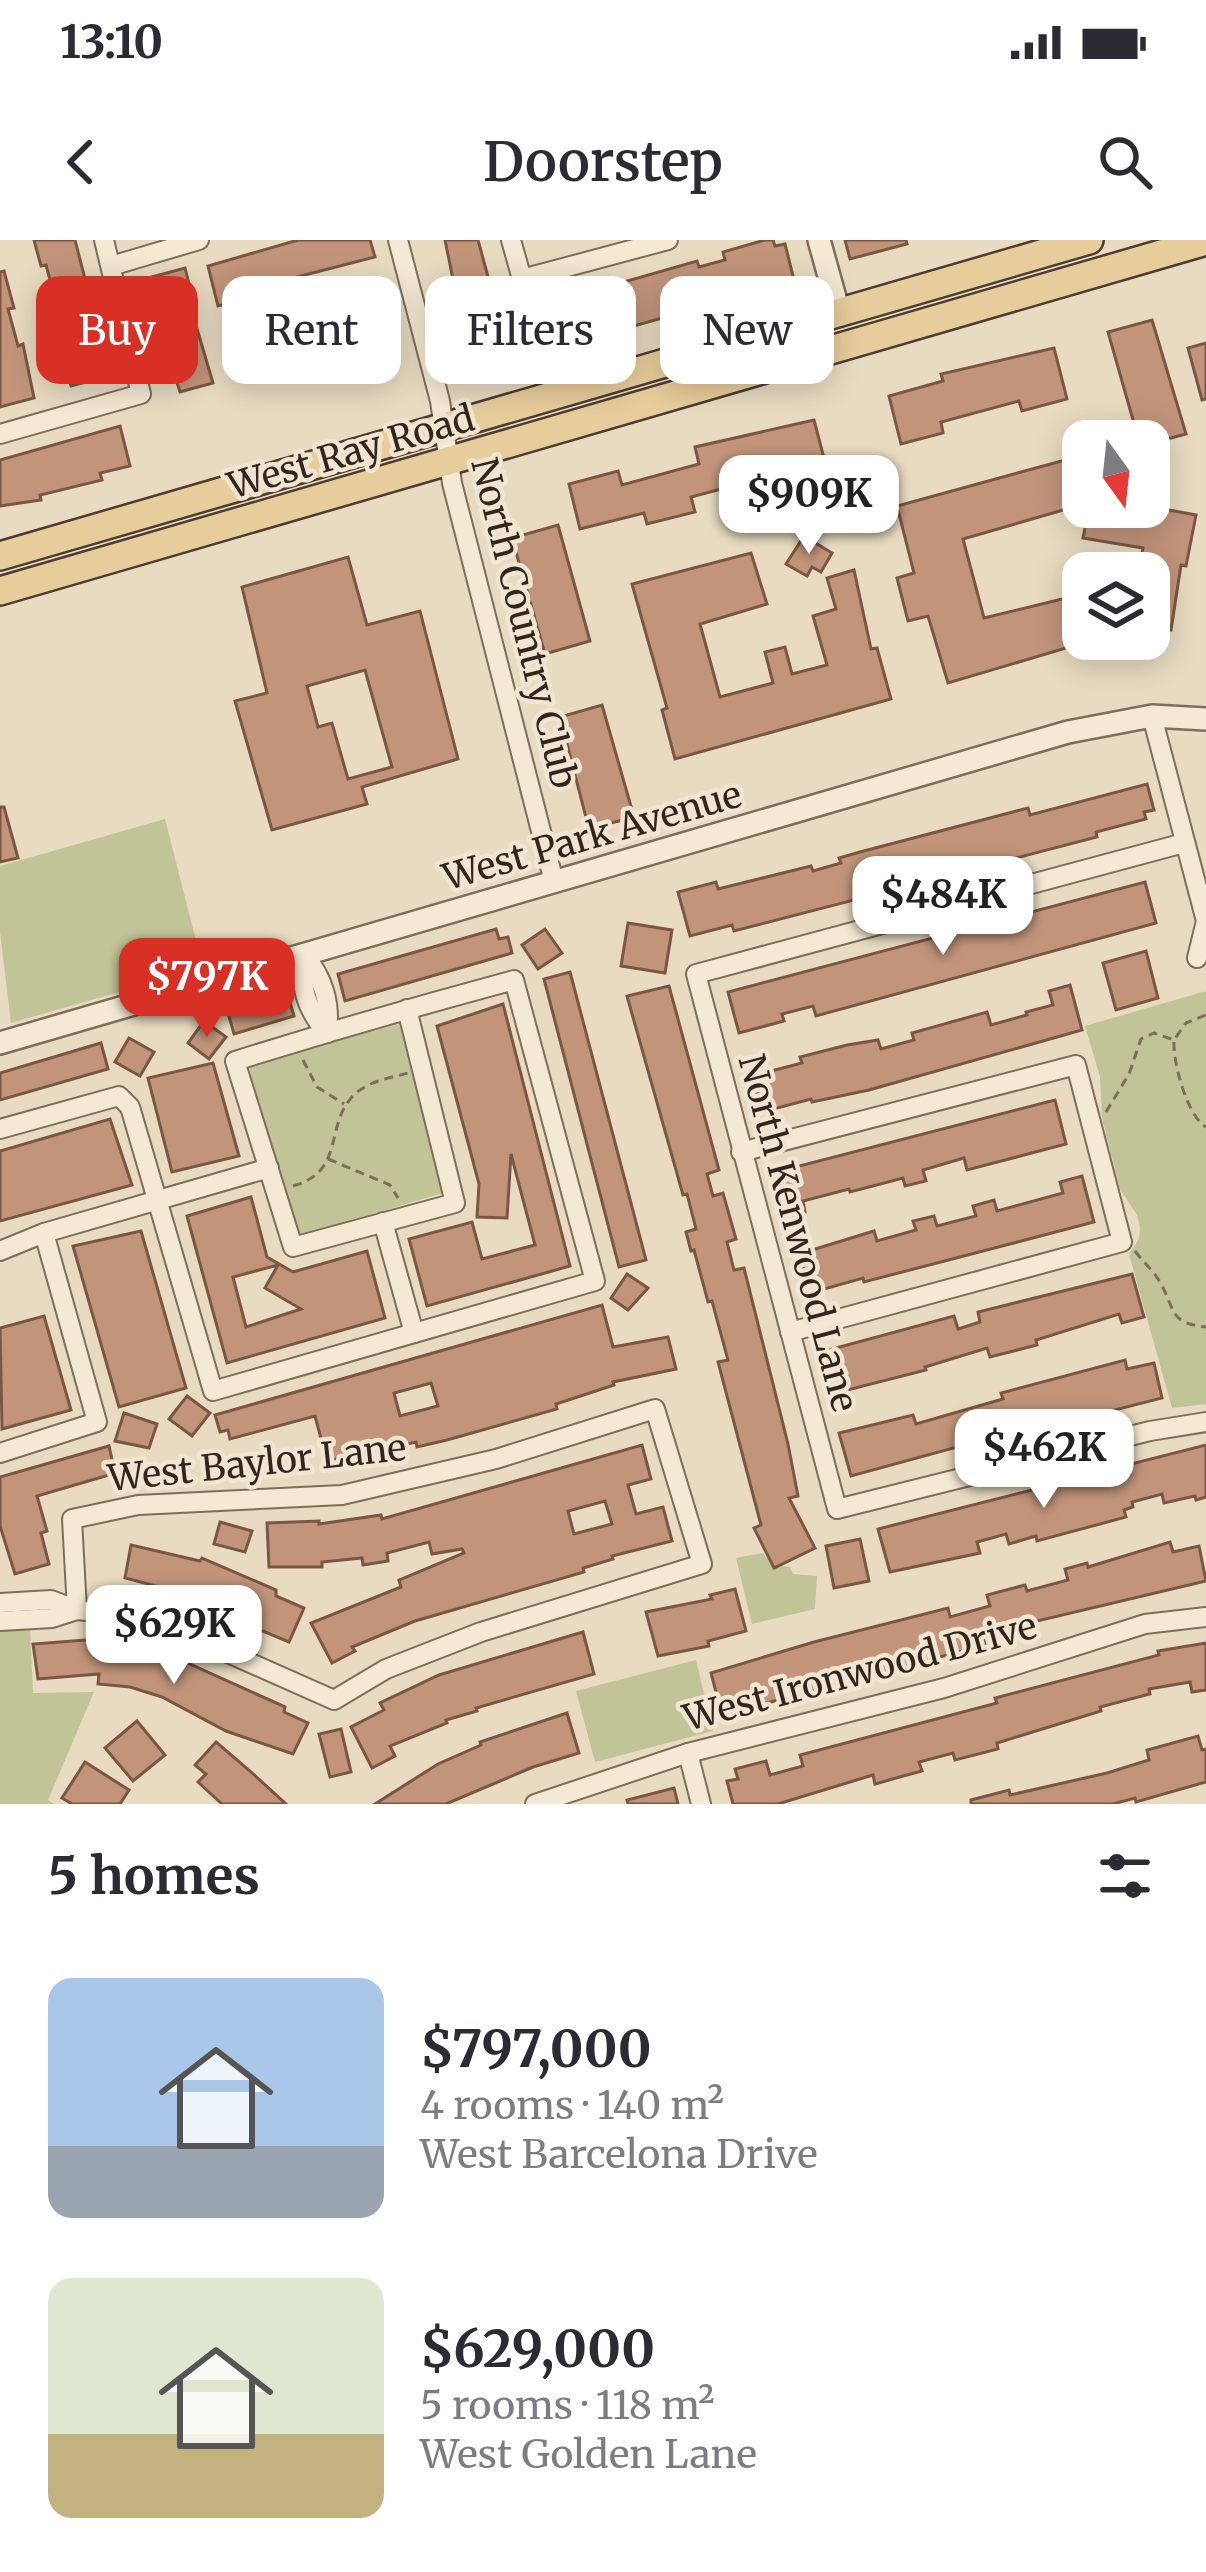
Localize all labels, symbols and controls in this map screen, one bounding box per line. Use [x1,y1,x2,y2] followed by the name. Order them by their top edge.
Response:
[60,14,163,70] text: 13:10
[483,128,723,196] text: Doorstep
[48,129,114,195] icon: back
[1092,129,1158,195] icon: search
[36,276,198,384] chip: Buy
[222,276,401,384] chip: Rent
[425,276,636,384] chip: Filters
[660,276,834,384] chip: New
[222,395,479,509] street label: West Ray Road
[1062,420,1170,528] north arrow
[1062,420,1170,660] map controls
[461,453,587,793] street label: North Country Club
[725,455,893,557] pin: $909K
[746,469,872,518] text: $909K
[1062,552,1170,660] button: layers
[437,772,746,900] street label: West Park Avenue
[859,856,1027,958] pin: $484K
[879,870,1007,919] text: $484K
[123,938,291,1040] pin: $797K
[146,952,268,1001] text: $797K
[729,1050,867,1416] street label: North Kenwood Lane
[960,1409,1128,1511] pin: $462K
[982,1423,1106,1472] text: $462K
[105,1425,408,1501] street label: West Baylor Lane
[90,1585,258,1687] pin: $629K
[113,1599,235,1648] text: $629K
[678,1603,1041,1741] street label: West Ironwood Drive
[1092,1843,1158,1909] icon: filters
[48,1844,260,1908] text: 5 homes
[420,2017,651,2081] text: $797,000
[144,2026,288,2170] icon: home
[420,2081,724,2130] text: 4 rooms · 140 m²
[420,2130,818,2179] text: West Barcelona Drive
[420,2317,655,2381] text: $629,000
[144,2326,288,2470] icon: home
[420,2381,715,2430] text: 5 rooms · 118 m²
[420,2430,757,2479] text: West Golden Lane

